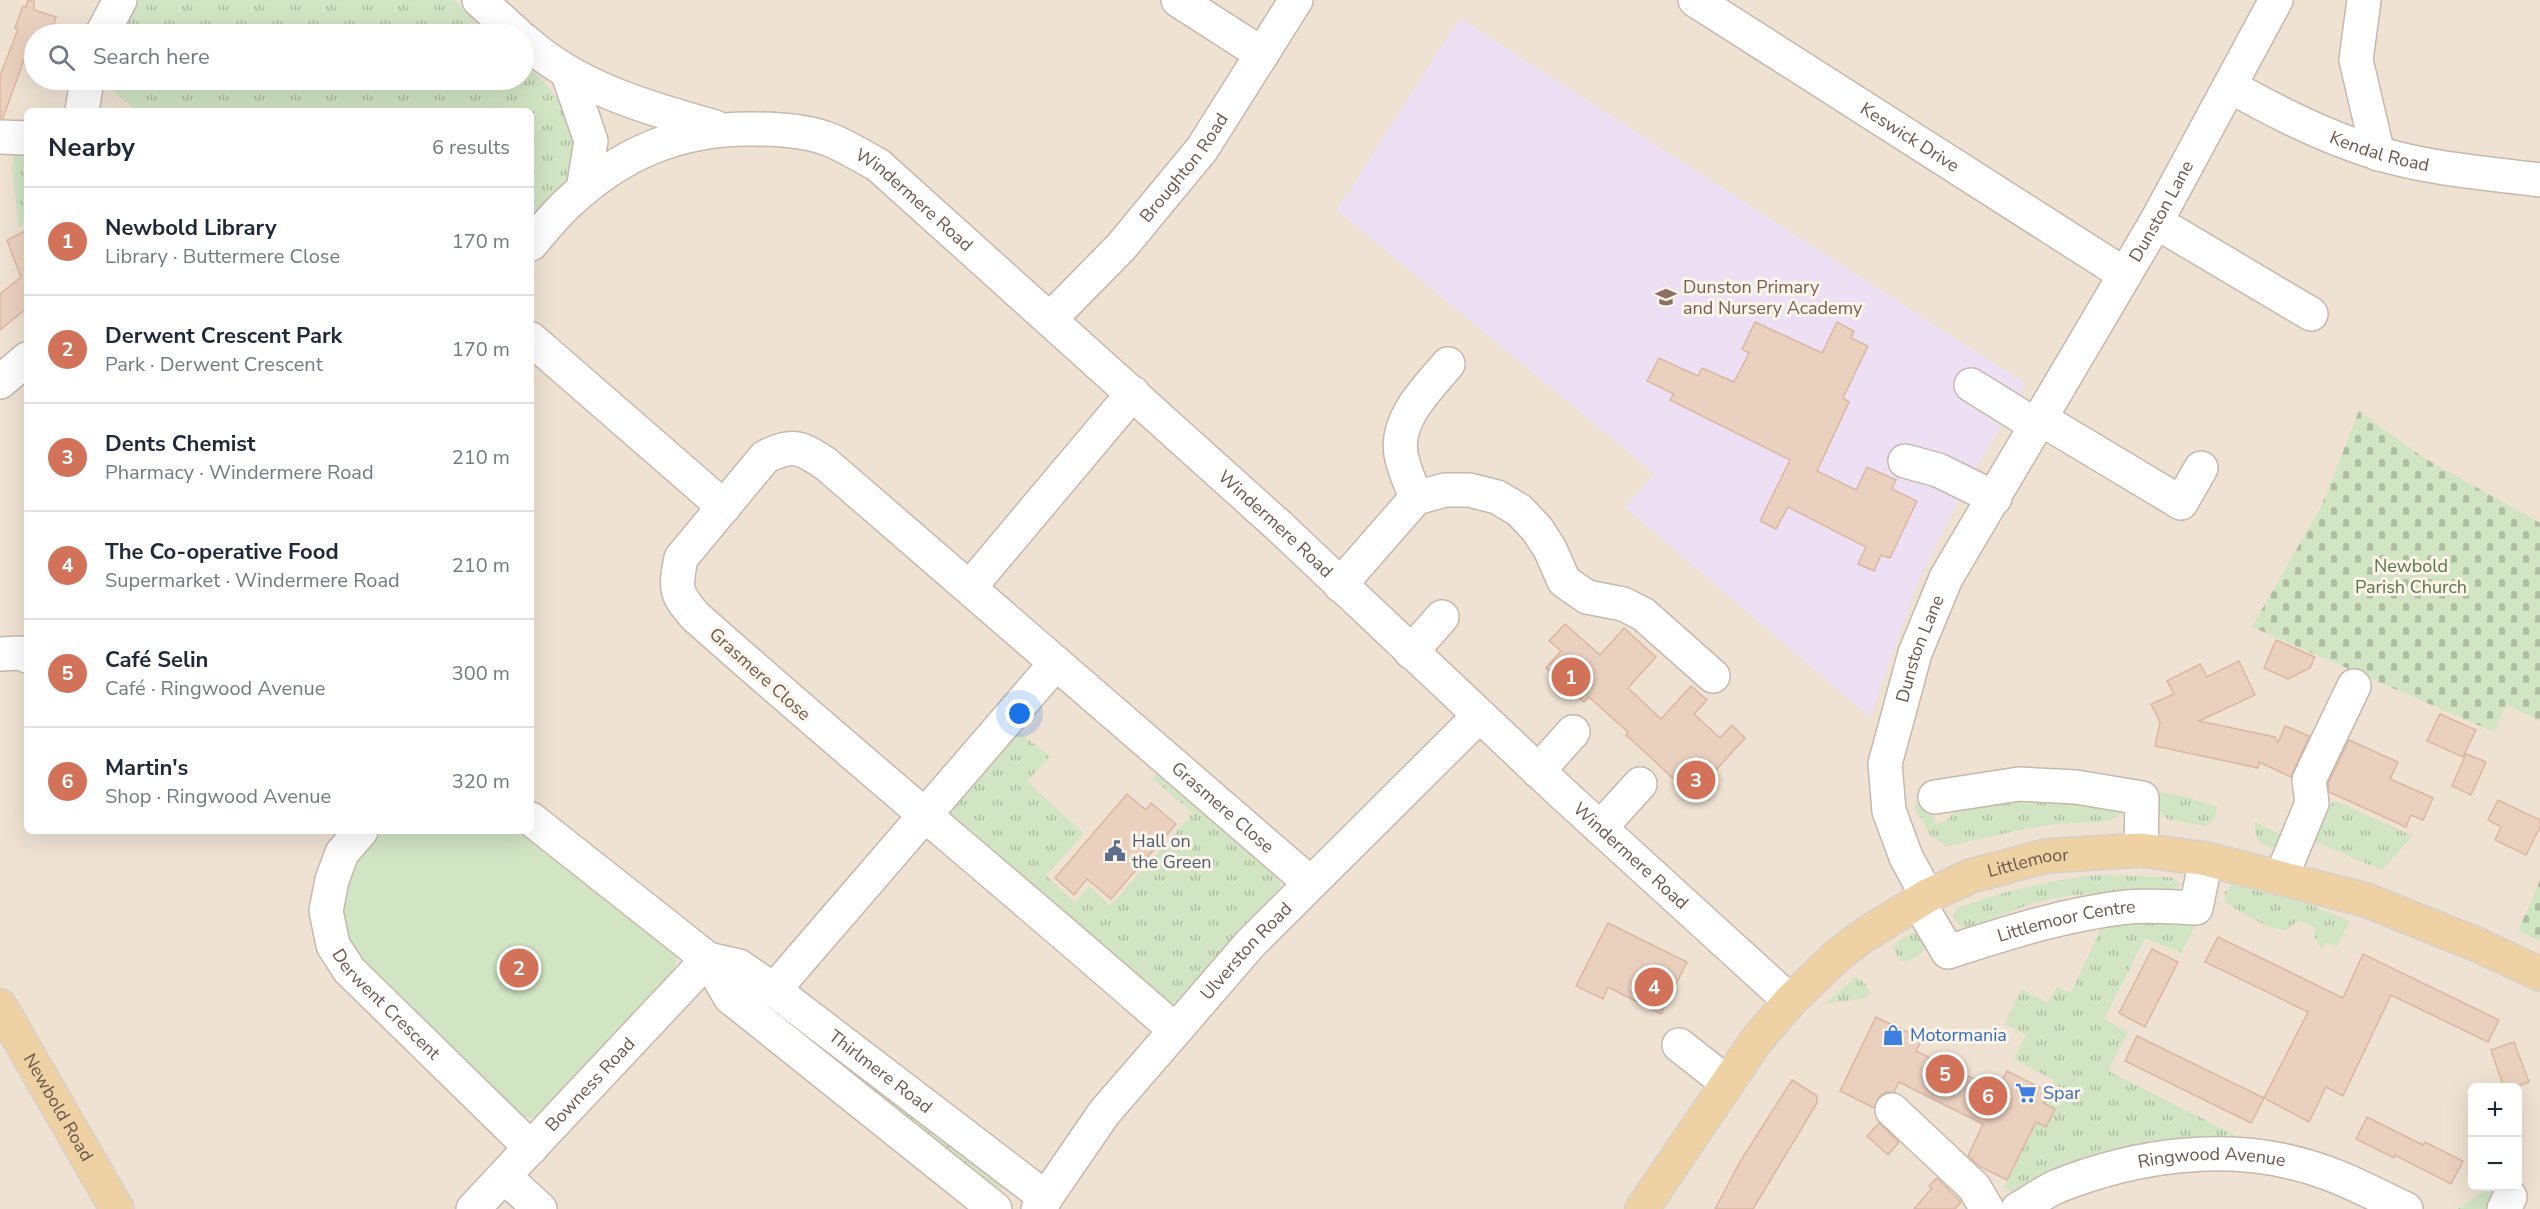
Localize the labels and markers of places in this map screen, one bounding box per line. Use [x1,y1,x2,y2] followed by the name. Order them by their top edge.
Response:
[1683,275,1863,320] place label: Dunston Primary and Nursery Academy
[1654,285,1678,309] school or university icon: Dunston Primary and Nursery Academy
[1552,654,1590,700] pin: 1
[1676,758,1716,802] pin: 3
[1132,829,1212,874] place label: Hall on the Green
[1103,839,1127,863] public building icon: Hall on the Green
[500,946,538,990] pin: 2
[1634,964,1674,1010] pin: 4
[1881,1023,1905,1047] shop icon: Motormania
[1910,1023,2007,1047] place label: Motormania
[1926,1052,1964,1096] pin: 5
[1968,1074,2008,1118] pin: 6
[2014,1081,2038,1105] supermarket icon: Spar
[2043,1081,2081,1105] place label: Spar

